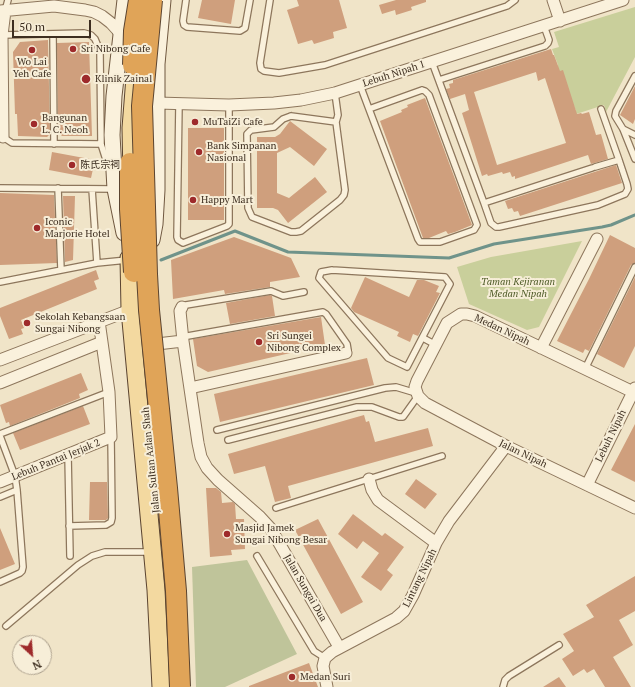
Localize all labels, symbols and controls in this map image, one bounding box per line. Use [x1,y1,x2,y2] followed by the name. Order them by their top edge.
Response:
[14,12,93,38] scale bar
[19,19,45,34] text: 50 m
[81,43,150,55] place label: Sri Nibong Cafe
[68,44,78,54] marker: Sri Nibong Cafe
[27,45,37,55] marker: Wo Lai Yeh Cafe
[13,56,51,80] place label: Wo Lai Yeh Cafe
[361,58,427,90] street label: Lebuh Nipah 1
[80,73,92,85] marker: Klinik Zainal
[95,73,152,85] place label: Klinik Zainal
[42,112,88,136] place label: Bangunan L. C. Neoh
[203,116,263,128] place label: MuTaiZi Cafe
[190,117,200,127] marker: MuTaiZi Cafe
[29,119,39,129] marker: Bangunan L. C. Neoh
[207,140,276,164] place label: Bank Simpanan Nasional
[194,147,204,157] marker: Bank Simpanan Nasional
[80,159,120,171] place label: 陈氏宗祠
[67,160,77,170] marker: 陈氏宗祠
[201,194,253,206] place label: Happy Mart
[188,195,198,205] marker: Happy Mart
[45,216,110,240] place label: Iconic Marjorie Hotel
[32,223,42,233] marker: Iconic Marjorie Hotel
[481,276,555,300] park label: Taman Kejiranan Medan Nipah
[35,311,125,334] place label: Sekolah Kebangsaan Sungai Nibong
[472,312,532,348] street label: Medan Nipah
[22,318,32,328] marker: Sekolah Kebangsaan Sungai Nibong
[267,330,341,354] place label: Sri Sungei Nibong Complex
[254,337,264,347] marker: Sri Sungei Nibong Complex
[139,406,163,514] street label: Jalan Sultan Azlan Shah
[593,408,629,464] street label: Lebuh Nipah
[10,437,102,483] street label: Lebuh Pantai Jerjak 2
[497,437,549,471] street label: Jalan Nipah
[235,522,327,546] place label: Masjid Jamek Sungai Nibong Besar
[222,529,232,539] marker: Masjid Jamek Sungai Nibong Besar
[401,547,439,609] street label: Lintang Nipah
[281,552,329,624] street label: Jalan Sungai Dua
[12,635,52,675] north arrow
[30,657,44,673] text: N
[300,671,351,683] place label: Medan Suri
[287,672,297,682] marker: Medan Suri

